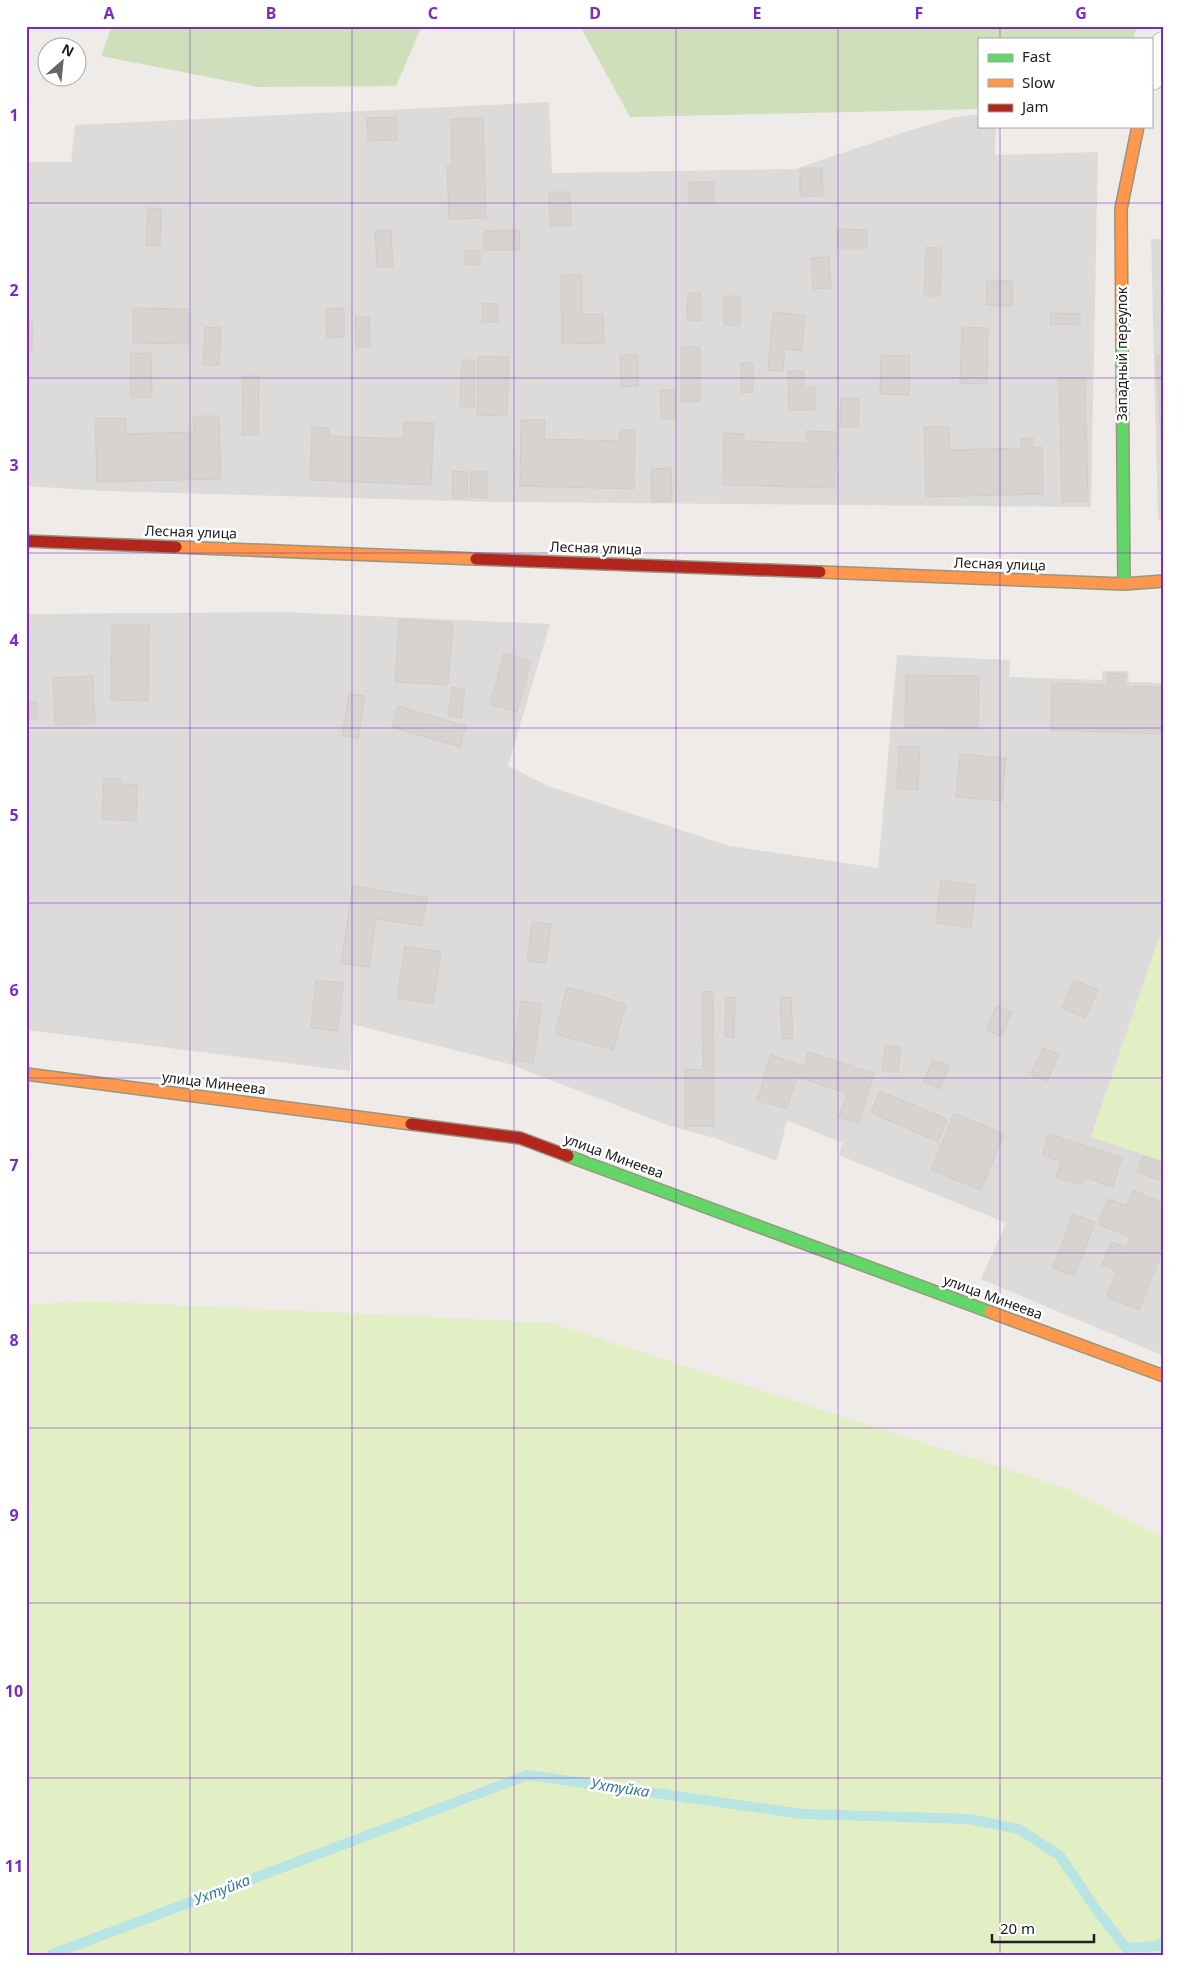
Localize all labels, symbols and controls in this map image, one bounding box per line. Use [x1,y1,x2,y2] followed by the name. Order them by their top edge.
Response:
[103,2,115,24] text: A
[266,2,276,24] text: B
[428,2,438,24] text: C
[589,2,601,24] text: D
[753,2,762,24] text: E
[915,2,923,24] text: F
[1075,2,1087,24] text: G
[38,38,88,88] north arrow
[978,38,1152,128] legend
[59,39,78,61] text: N
[1022,46,1051,66] text: Fast
[1022,72,1055,92] text: Slow
[1020,96,1049,116] text: Jam
[9,104,19,126] text: 1
[9,279,19,301] text: 2
[1112,286,1131,421] street label: Западный переулок
[9,454,19,476] text: 3
[145,520,237,543] street label: Лесная улица
[550,536,642,559] street label: Лесная улица
[954,552,1046,575] street label: Лесная улица
[9,629,19,651] text: 4
[9,804,19,826] text: 5
[9,979,19,1001] text: 6
[161,1067,267,1098] street label: улица Минеева
[562,1129,666,1182] street label: улица Минеева
[9,1154,19,1176] text: 7
[941,1270,1045,1323] street label: улица Минеева
[9,1329,19,1351] text: 8
[9,1504,19,1526] text: 9
[5,1680,23,1702] text: 10
[589,1773,651,1801] water label: Ухтуйка
[5,1855,23,1877] text: 11
[190,1869,253,1909] water label: Ухтуйка
[992,1911,1095,1943] scale bar
[1000,1918,1035,1938] text: 20 m

